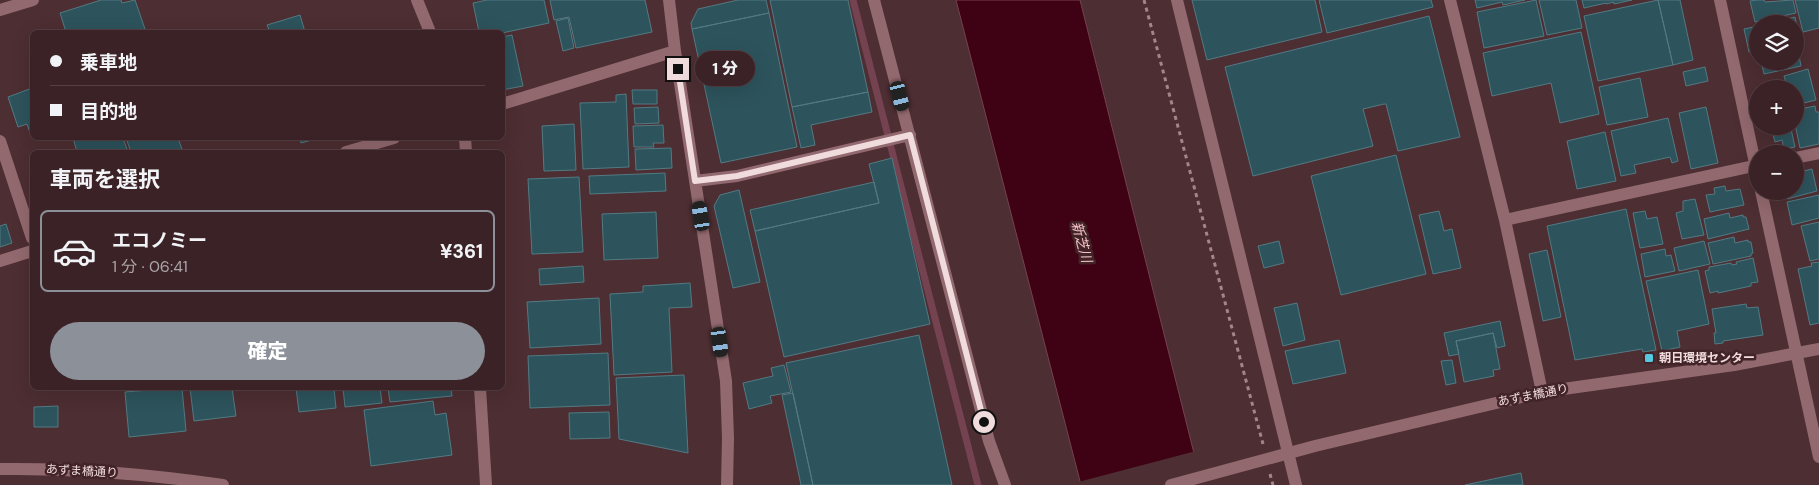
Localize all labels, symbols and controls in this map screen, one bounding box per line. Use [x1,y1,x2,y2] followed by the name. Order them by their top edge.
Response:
[1749,15,1804,200] map controls
[1749,15,1804,70] button: layers
[80,50,137,75] text: 乗車地
[696,52,756,86] callout: 1 分
[667,58,689,80] route end
[712,58,738,79] text: 1 分
[889,80,910,112] car
[1749,80,1804,135] button: +
[80,99,137,124] text: 目的地
[1749,145,1804,200] button: −
[50,165,160,194] text: 車両を選択
[691,200,710,232] car
[1068,219,1097,267] water label: 新芝川
[112,228,207,253] text: エコノミー
[52,229,97,274] icon: car
[440,239,483,264] text: ¥361
[112,256,188,277] text: 1 分 · 06:41
[50,322,485,380] button: 確定
[710,326,729,358] car
[1659,350,1755,366] place label: 朝日環境センター
[1643,352,1655,364] marker: 朝日環境センター
[1496,380,1570,410] street label: あずま橋通り
[973,411,995,433] route start
[46,461,118,481] street label: あずま橋通り

